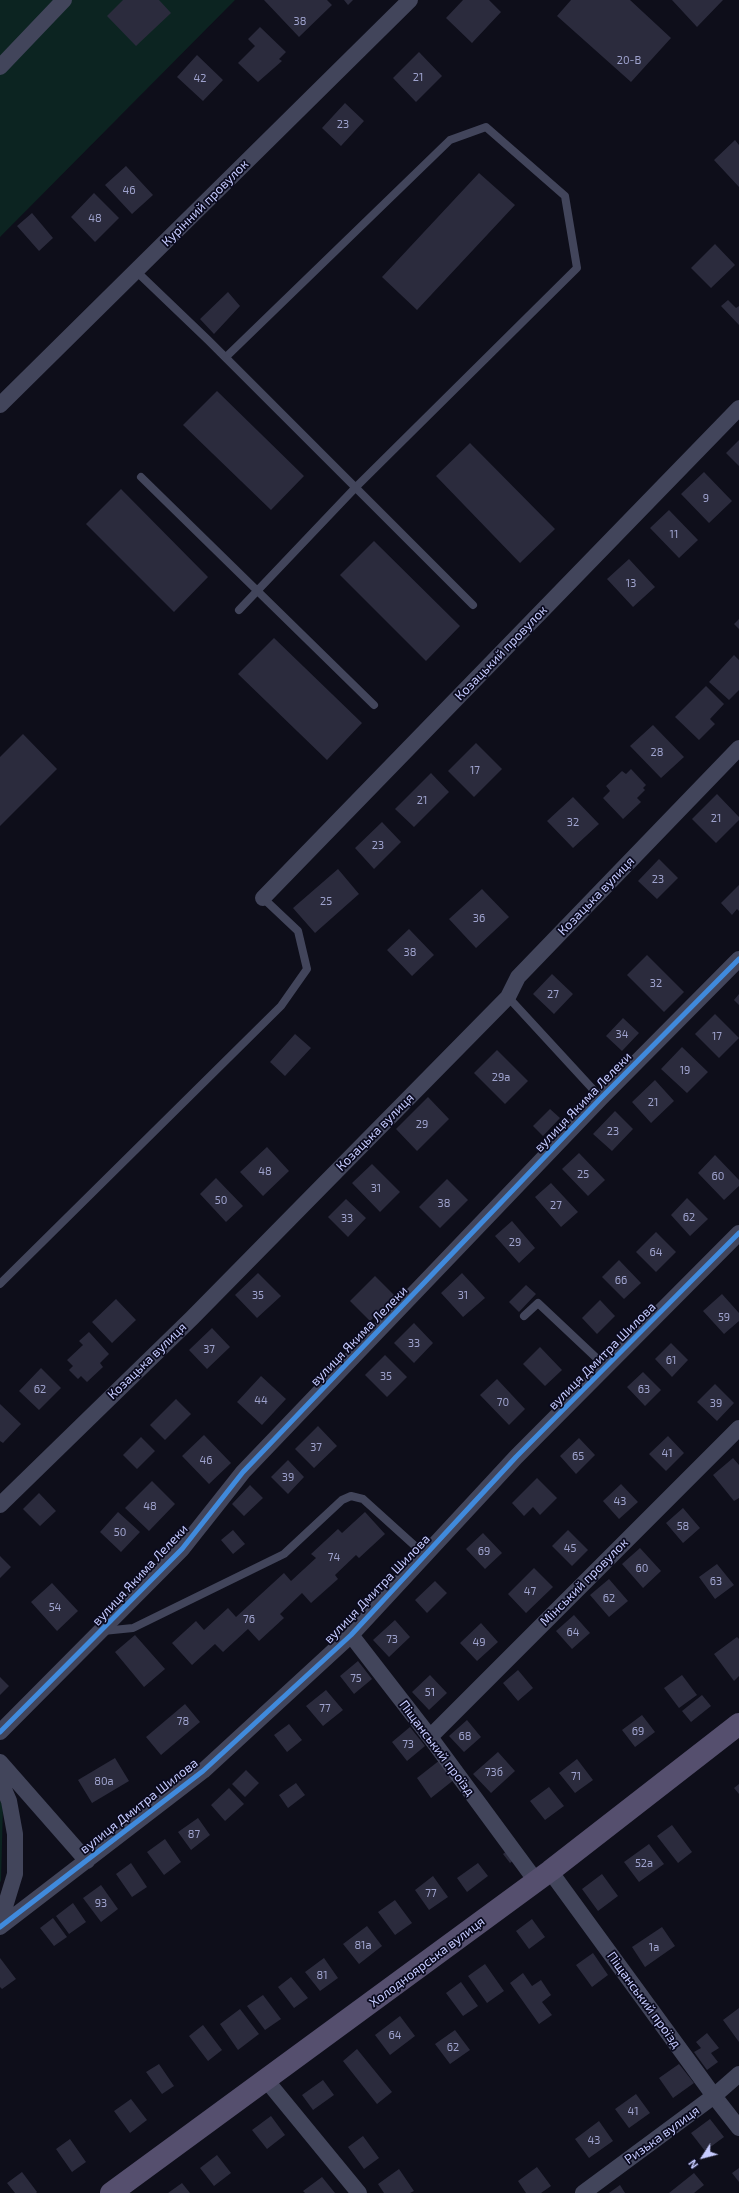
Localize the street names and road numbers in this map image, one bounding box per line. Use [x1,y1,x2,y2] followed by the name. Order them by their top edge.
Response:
[158,156,252,250] street label: Курінний провулок
[452,602,550,704] street label: Козацький провулок
[554,853,638,939] street label: Козацька вулиця
[531,1049,635,1155] street label: вулиця Якима Лелеки
[333,1090,417,1174] street label: Козацька вулиця
[307,1283,411,1389] street label: вулиця Якима Лелеки
[545,1299,659,1413] street label: вулиця Дмитра Шилова
[104,1319,190,1403] street label: Козацька вулиця
[89,1521,191,1629] street label: вулиця Якима Лелеки
[321,1531,433,1647] street label: вулиця Дмитра Шилова
[537,1535,631,1629] street label: Мінський провулок
[396,1697,478,1799] street label: Піщанський проїзд
[77,1755,201,1857] street label: вулиця Дмитра Шилова
[366,1914,488,2010] street label: Холодноярська вулиця
[604,1949,684,2051] street label: Піщанський проїзд
[621,2103,703,2167] street label: Ризька вулиця

